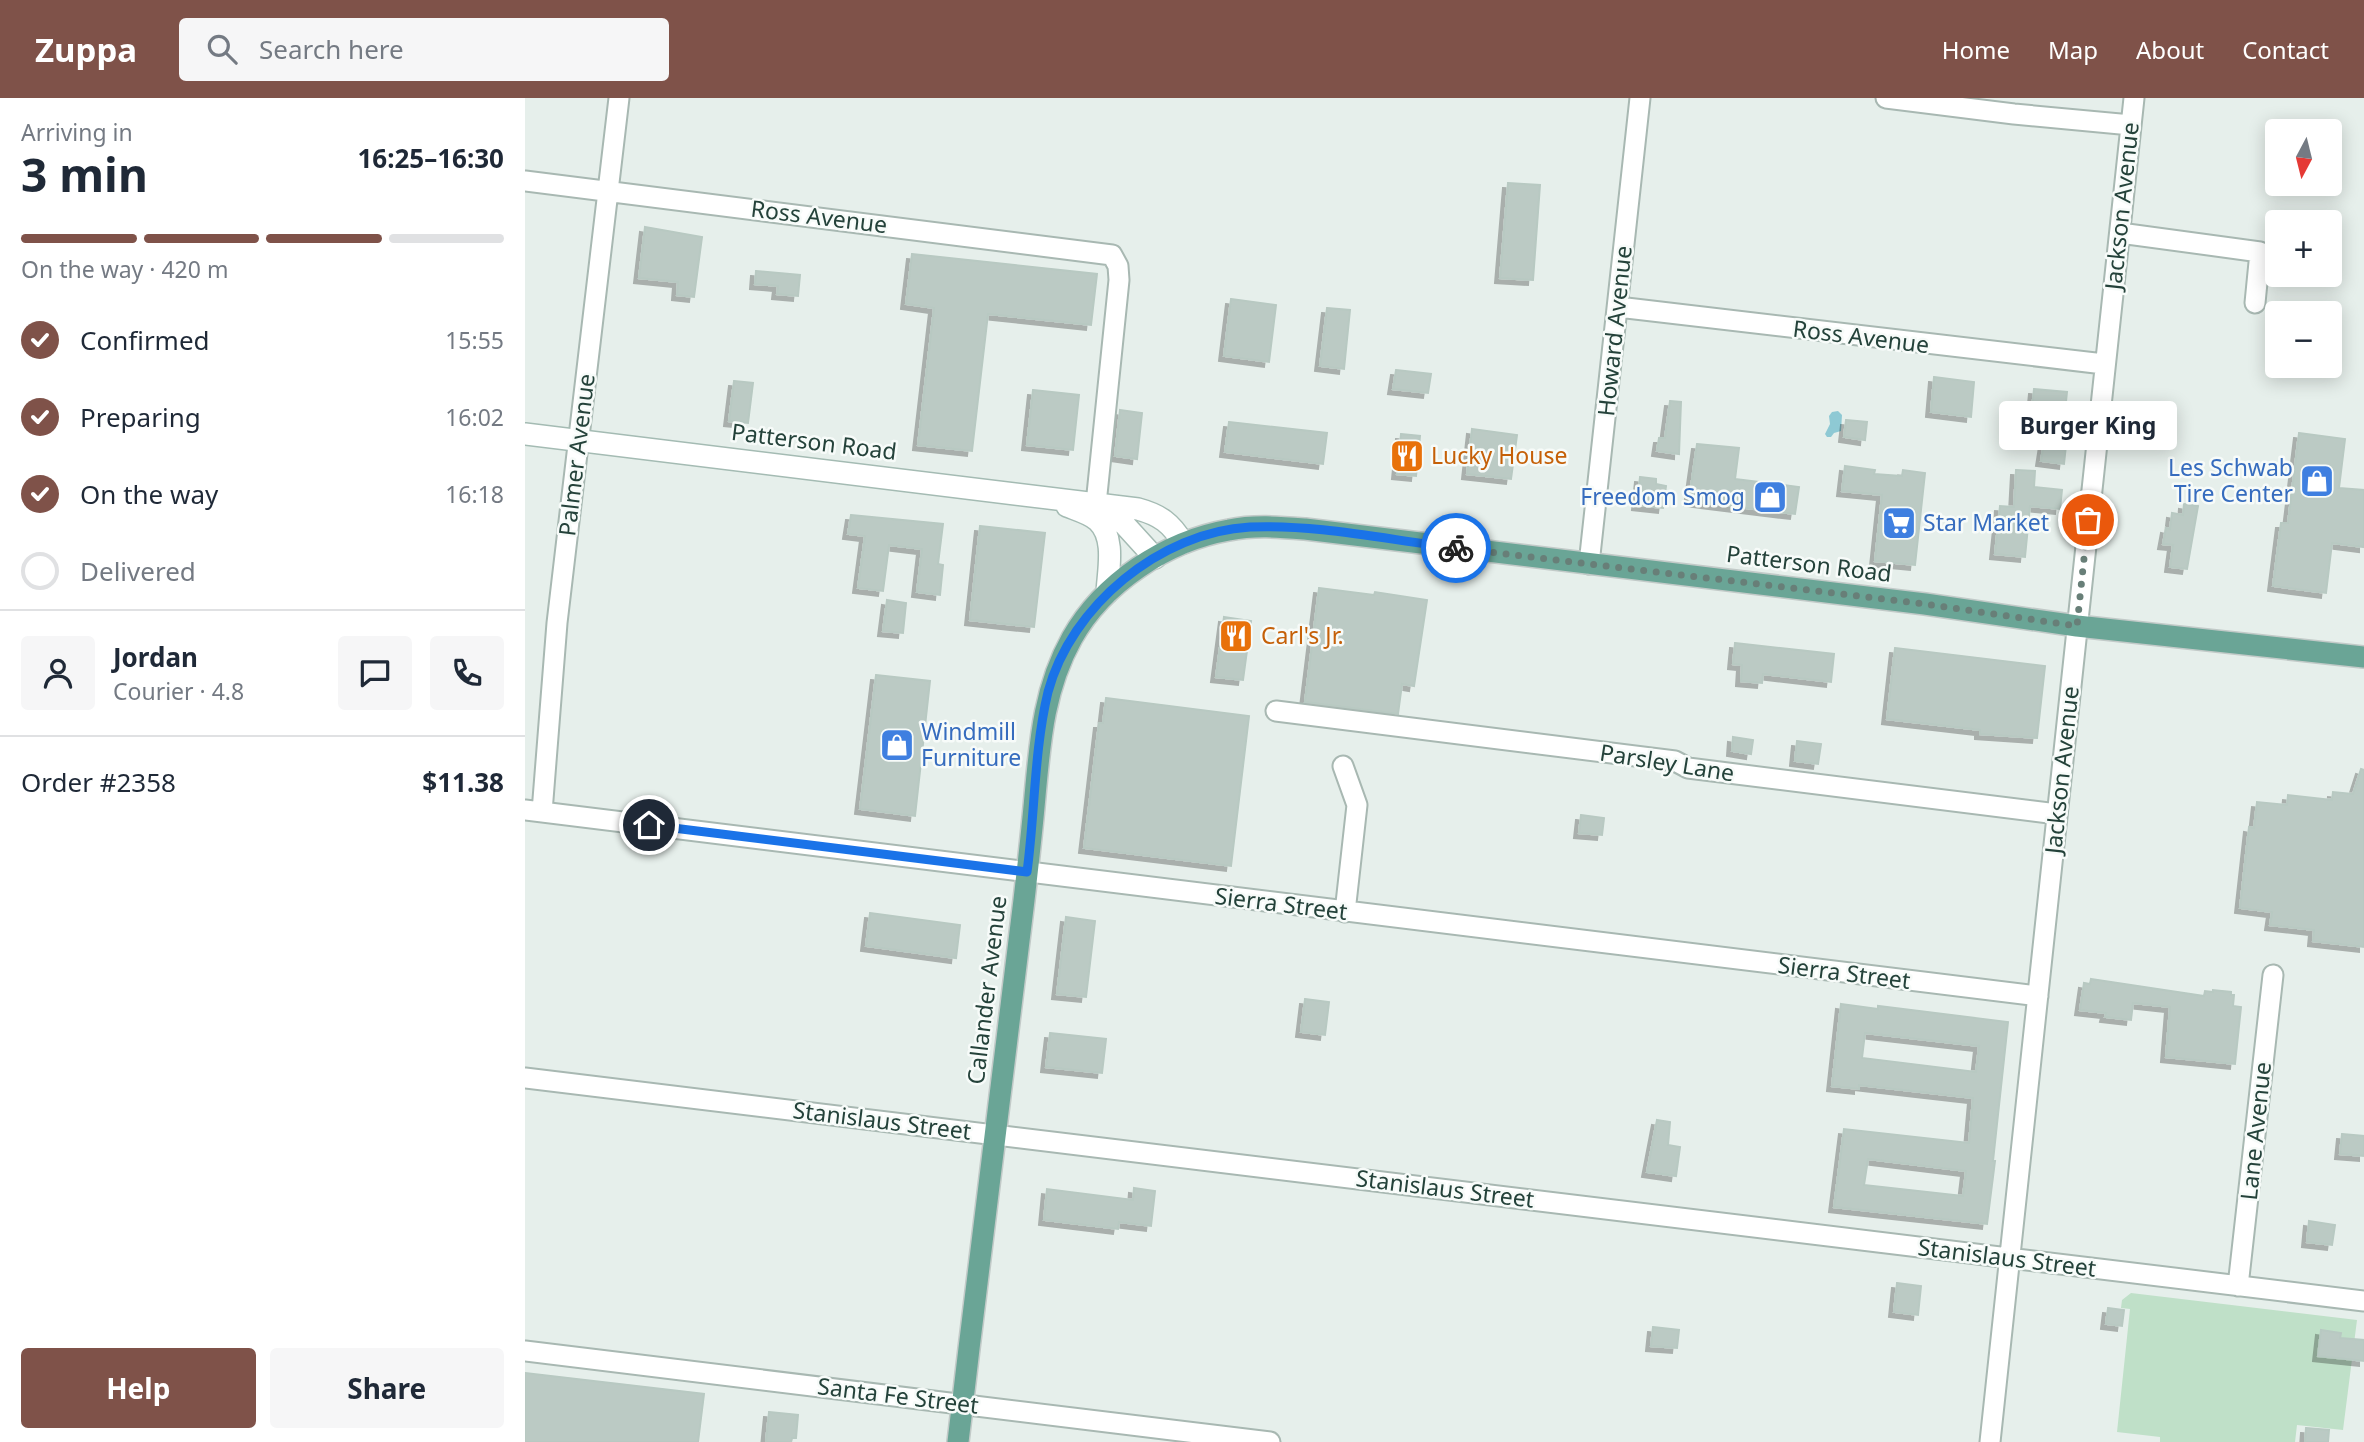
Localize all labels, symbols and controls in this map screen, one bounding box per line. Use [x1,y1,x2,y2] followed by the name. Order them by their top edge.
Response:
[179,18,669,81] search box
[35,27,137,72] text: Zuppa
[203,30,241,68] icon: search
[259,31,404,67] text: Search here
[1942,33,2010,66] text: Home
[2048,33,2098,66] text: Map
[2136,33,2204,66] text: About
[2242,33,2329,66] text: Contact
[21,116,133,148] text: Arriving in
[2265,119,2341,196] north arrow
[2265,119,2342,378] map controls
[2096,120,2146,293] street label: Jackson Avenue
[357,140,504,176] text: 16:25–16:30
[21,143,148,205] text: 3 min
[749,192,889,240] street label: Ross Avenue
[2265,210,2342,287] button: +
[1589,244,1639,418] street label: Howard Avenue
[21,253,228,285] text: On the way · 420 m
[2265,301,2342,378] button: −
[1791,312,1931,360] street label: Ross Avenue
[21,321,59,359] icon: check
[80,322,210,358] text: Confirmed
[445,324,504,356] text: 15:55
[550,372,602,538] street label: Palmer Avenue
[21,398,59,436] icon: check
[80,399,201,435] text: Preparing
[445,401,504,433] text: 16:02
[1999,401,2177,450] callout: Burger King
[2020,409,2156,441] text: Burger King
[730,415,899,467] street label: Patterson Road
[1388,437,1426,475] restaurant icon: Lucky House
[1431,439,1567,471] place label: Lucky House
[2168,451,2293,509] place label: Les Schwab Tire Center
[2298,462,2336,500] shop icon: Les Schwab Tire Center
[21,475,59,513] icon: check
[80,476,218,512] text: On the way
[445,478,504,510] text: 16:18
[1751,478,1789,516] shop icon: Freedom Smog
[1580,480,1745,512] place label: Freedom Smog
[2058,490,2118,550] pin
[2069,501,2107,539] icon: bag
[1880,504,1918,542] supermarket icon: Star Market
[1923,506,2049,538] place label: Star Market
[1421,513,1491,583] courier
[1437,529,1475,567] icon: bike
[1725,537,1894,589] street label: Patterson Road
[80,553,196,589] text: Delivered
[1217,617,1255,655] restaurant icon: Carl's Jr.
[1261,619,1344,651] place label: Carl's Jr.
[21,636,95,710] button: person
[338,636,412,710] button: chat
[430,636,504,710] button: phone
[113,639,198,675] text: Jordan
[113,675,244,707] text: Courier · 4.8
[2036,684,2086,857] street label: Jackson Avenue
[921,715,1021,773] place label: Windmill Furniture
[878,726,916,764] shop icon: Windmill Furniture
[1598,736,1737,788] street label: Parsley Lane
[21,764,176,800] text: Order #2358
[422,764,504,800] text: $11.38
[619,795,679,855] pin
[630,806,668,844] icon: home
[1213,879,1349,927] street label: Sierra Street
[959,894,1013,1086] street label: Callander Avenue
[1776,948,1912,996] street label: Sierra Street
[2232,1060,2278,1202] street label: Lane Avenue
[791,1093,973,1147] street label: Stanislaus Street
[1354,1161,1536,1215] street label: Stanislaus Street
[1916,1230,2098,1284] street label: Stanislaus Street
[21,1348,256,1428] button: Help
[270,1348,504,1428] button: Share
[816,1369,980,1421] street label: Santa Fe Street

